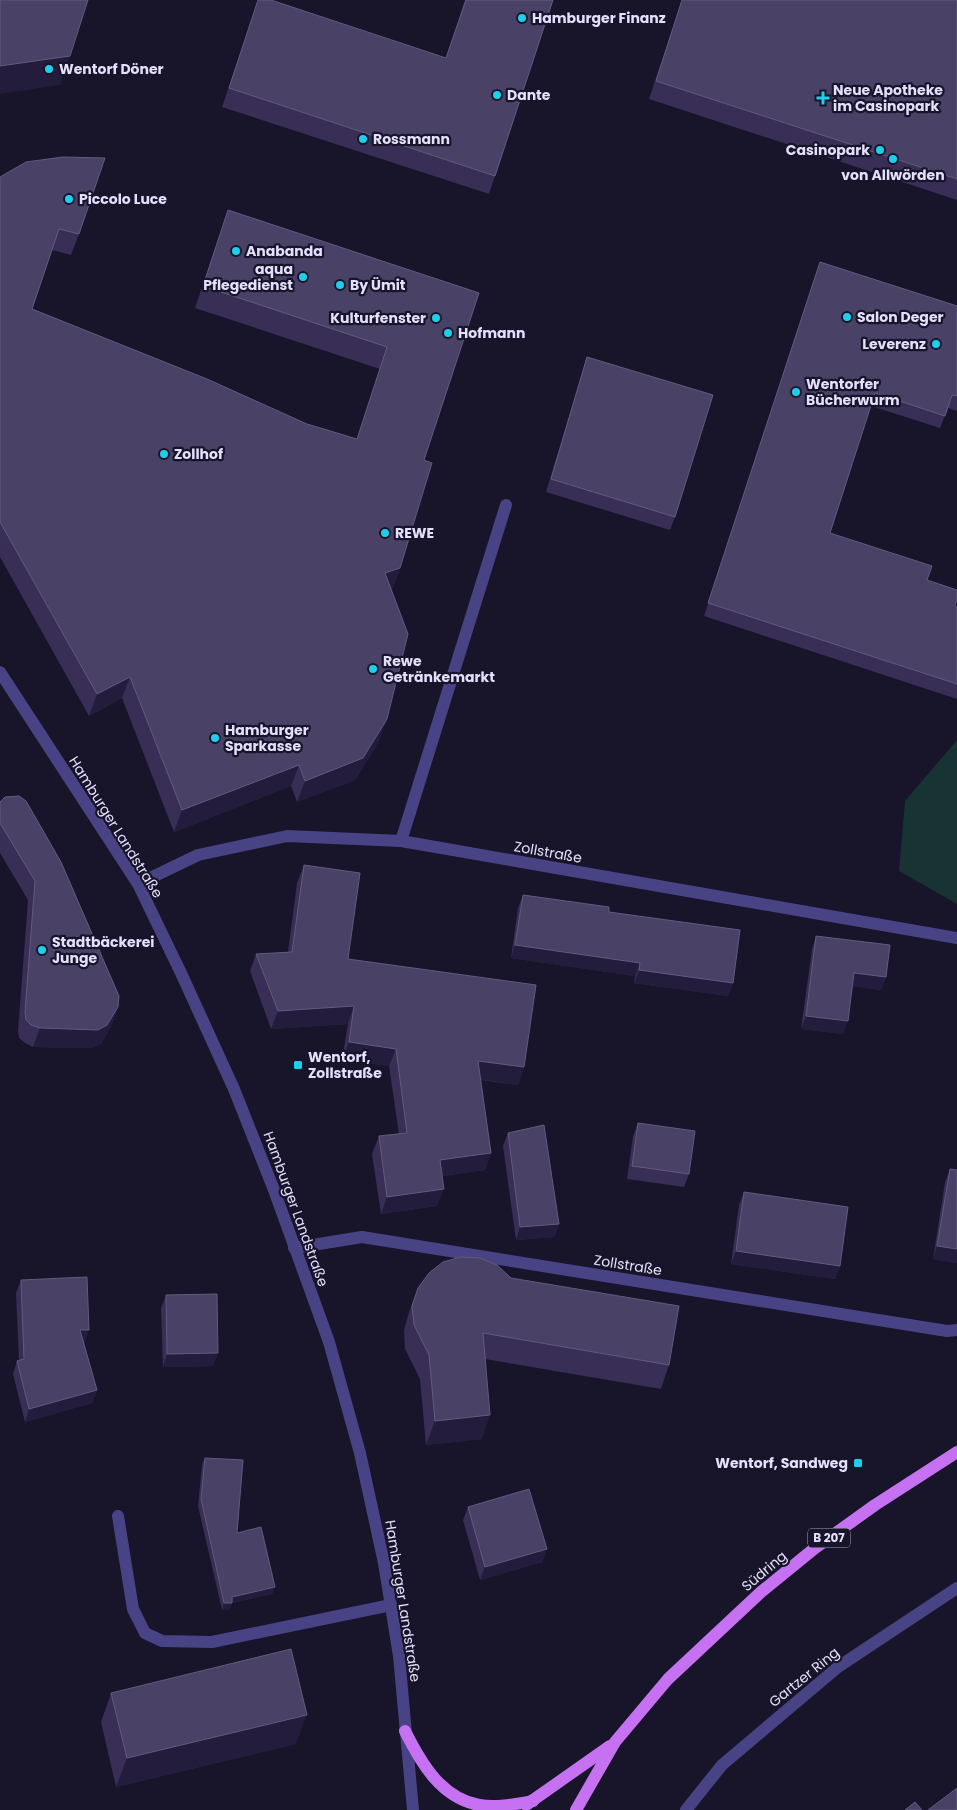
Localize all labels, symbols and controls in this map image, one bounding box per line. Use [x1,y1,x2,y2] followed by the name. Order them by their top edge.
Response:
[532,8,666,28] place label: Hamburger Finanz
[516,12,528,24] marker: Hamburger Finanz
[59,59,164,79] place label: Wentorf Döner
[43,63,55,75] marker: Wentorf Döner
[833,80,943,116] place label: Neue Apotheke im Casinopark
[507,85,551,105] place label: Dante
[491,89,503,101] marker: Dante
[817,92,829,104] marker: Neue Apotheke im Casinopark
[373,129,450,149] place label: Rossmann
[357,133,369,145] marker: Rossmann
[786,140,870,160] place label: Casinopark
[874,144,886,156] marker: Casinopark
[887,153,899,165] marker: von Allwörden
[841,165,945,185] place label: von Allwörden
[79,189,167,209] place label: Piccolo Luce
[63,193,75,205] marker: Piccolo Luce
[246,241,323,261] place label: Anabanda
[230,245,242,257] marker: Anabanda
[203,259,293,295] place label: aqua Pflegedienst
[297,271,309,283] marker: aqua Pflegedienst
[350,275,406,295] place label: By Ümit
[334,279,346,291] marker: By Ümit
[857,307,944,327] place label: Salon Deger
[330,308,426,328] place label: Kulturfenster
[841,311,853,323] marker: Salon Deger
[430,312,442,324] marker: Kulturfenster
[458,323,525,343] place label: Hofmann
[442,327,454,339] marker: Hofmann
[862,334,926,354] place label: Leverenz
[930,338,942,350] marker: Leverenz
[806,374,900,410] place label: Wentorfer Bücherwurm
[790,386,802,398] marker: Wentorfer Bücherwurm
[174,444,223,464] place label: Zollhof
[158,448,170,460] marker: Zollhof
[395,523,434,543] place label: REWE
[379,527,391,539] marker: REWE
[383,651,495,687] place label: Rewe Getränkemarkt
[367,663,379,675] marker: Rewe Getränkemarkt
[225,720,309,756] place label: Hamburger Sparkasse
[209,732,221,744] marker: Hamburger Sparkasse
[64,752,168,902] street label: Hamburger Landstraße
[512,836,584,868] street label: Zollstraße
[52,932,155,968] place label: Stadtbäckerei Junge
[36,944,48,956] marker: Stadtbäckerei Junge
[308,1047,382,1083] place label: Wentorf, Zollstraße
[292,1059,304,1071] marker: Wentorf, Zollstraße
[259,1129,333,1290] street label: Hamburger Landstraße
[592,1250,664,1280] street label: Zollstraße
[715,1453,848,1473] place label: Wentorf, Sandweg
[852,1457,864,1469] marker: Wentorf, Sandweg
[380,1519,426,1684] street label: Hamburger Landstraße
[808,1529,850,1548] road number: B 207
[737,1546,791,1596] street label: Südring
[765,1642,843,1712] street label: Gartzer Ring

